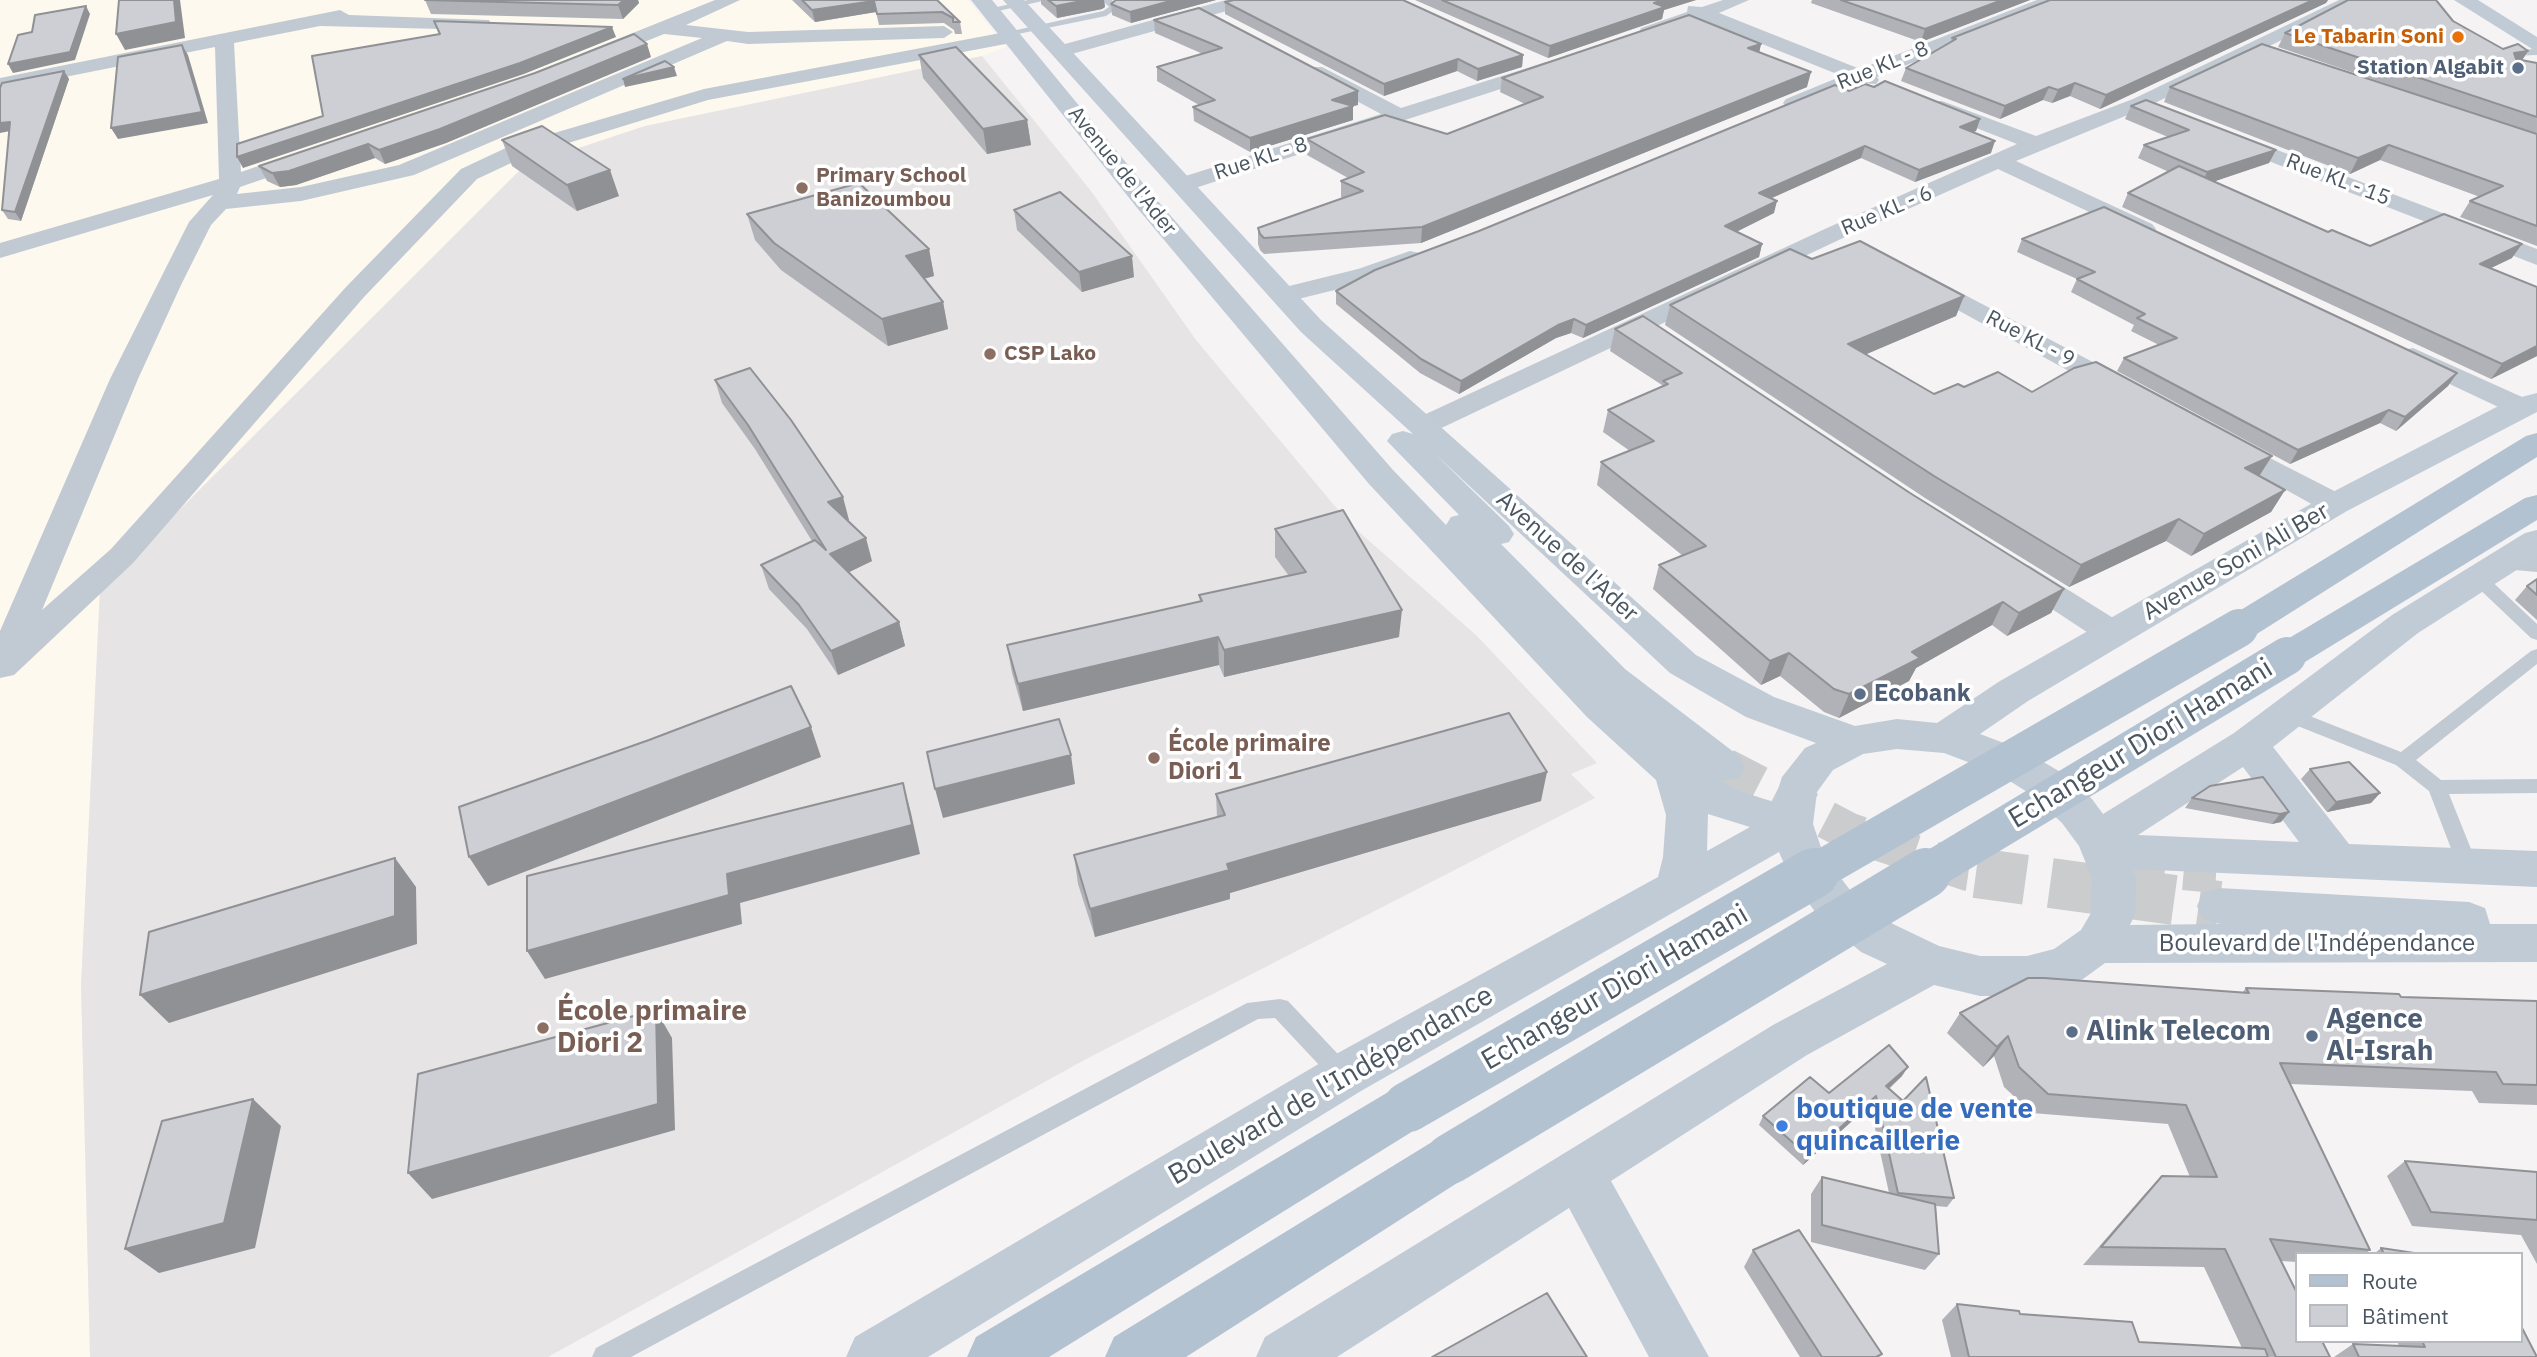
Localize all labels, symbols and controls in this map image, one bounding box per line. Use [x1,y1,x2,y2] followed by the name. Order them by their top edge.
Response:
[2293,24,2444,50] place label: Le Tabarin Soni
[2450,29,2466,45] marker: Le Tabarin Soni
[1834,36,1932,96] street label: Rue KL - 8
[2357,55,2504,81] place label: Station Algabit
[2510,60,2526,76] marker: Station Algabit
[1062,102,1182,240] street label: Avenue de l'Ader
[1211,132,1311,186] street label: Rue KL - 8
[2283,149,2393,211] street label: Rue KL - 15
[816,163,966,213] place label: Primary School Banizoumbou
[794,180,810,196] marker: Primary School Banizoumbou
[1838,181,1936,241] street label: Rue KL - 6
[1981,305,2079,373] street label: Rue KL - 9
[1004,341,1096,367] place label: CSP Lako
[982,346,998,362] marker: CSP Lako
[1490,486,1644,628] street label: Avenue de l'Ader
[2138,497,2334,627] street label: Avenue Soni Ali Ber
[2003,652,2279,836] street label: Echangeur Diori Hamani
[1874,680,1971,708] place label: Ecobank
[1852,686,1868,702] marker: Ecobank
[1168,730,1331,786] place label: École primaire Diori 1
[1146,750,1162,766] marker: École primaire Diori 1
[1476,898,1754,1078] street label: Echangeur Diori Hamani
[2159,930,2475,958] street label: Boulevard de l'Indépendance
[1163,979,1499,1193] street label: Boulevard de l'Indépendance
[557,995,747,1061] place label: École primaire Diori 2
[2326,1003,2433,1069] place label: Agence Al-Israh
[2086,1015,2271,1049] place label: Alink Telecom
[535,1020,551,1036] marker: École primaire Diori 2
[2064,1024,2080,1040] marker: Alink Telecom
[2304,1028,2320,1044] marker: Agence Al-Israh
[1796,1093,2033,1159] place label: boutique de vente quincaillerie
[1774,1118,1790,1134] marker: boutique de vente quincaillerie
[2296,1252,2523,1343] legend
[2362,1267,2418,1295] text: Route
[2362,1302,2449,1330] text: Bâtiment

